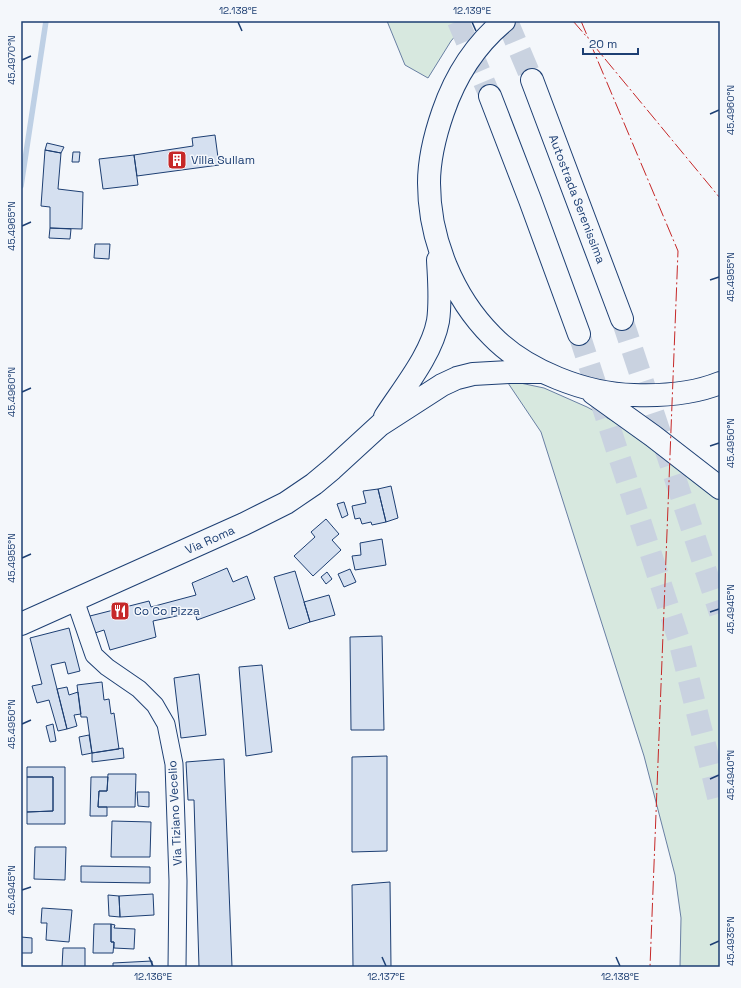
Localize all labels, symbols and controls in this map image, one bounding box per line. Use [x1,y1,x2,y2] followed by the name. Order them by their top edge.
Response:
[219,4,257,17] text: 12.138°E
[453,4,491,17] text: 12.139°E
[583,30,638,56] scale bar
[5,35,18,85] text: 45.4970°N
[589,36,617,52] text: 20 m
[724,85,737,135] text: 45.4960°N
[545,132,609,266] street label: Autostrada Serenissima
[166,149,188,171] building icon: Villa Sullam
[191,152,255,168] place label: Villa Sullam
[5,201,18,251] text: 45.4965°N
[724,252,737,302] text: 45.4955°N
[5,367,18,417] text: 45.4960°N
[724,418,737,468] text: 45.4950°N
[183,522,237,558] street label: Via Roma
[5,533,18,583] text: 45.4955°N
[724,584,737,634] text: 45.4945°N
[109,600,131,622] restaurant icon: Co Co Pizza
[134,603,200,619] place label: Co Co Pizza
[5,699,18,749] text: 45.4950°N
[724,750,737,800] text: 45.4940°N
[164,760,186,866] street label: Via Tiziano Vecelio
[5,865,18,915] text: 45.4945°N
[724,916,737,966] text: 45.4935°N
[134,970,172,983] text: 12.136°E
[367,970,405,983] text: 12.137°E
[601,970,639,983] text: 12.138°E

